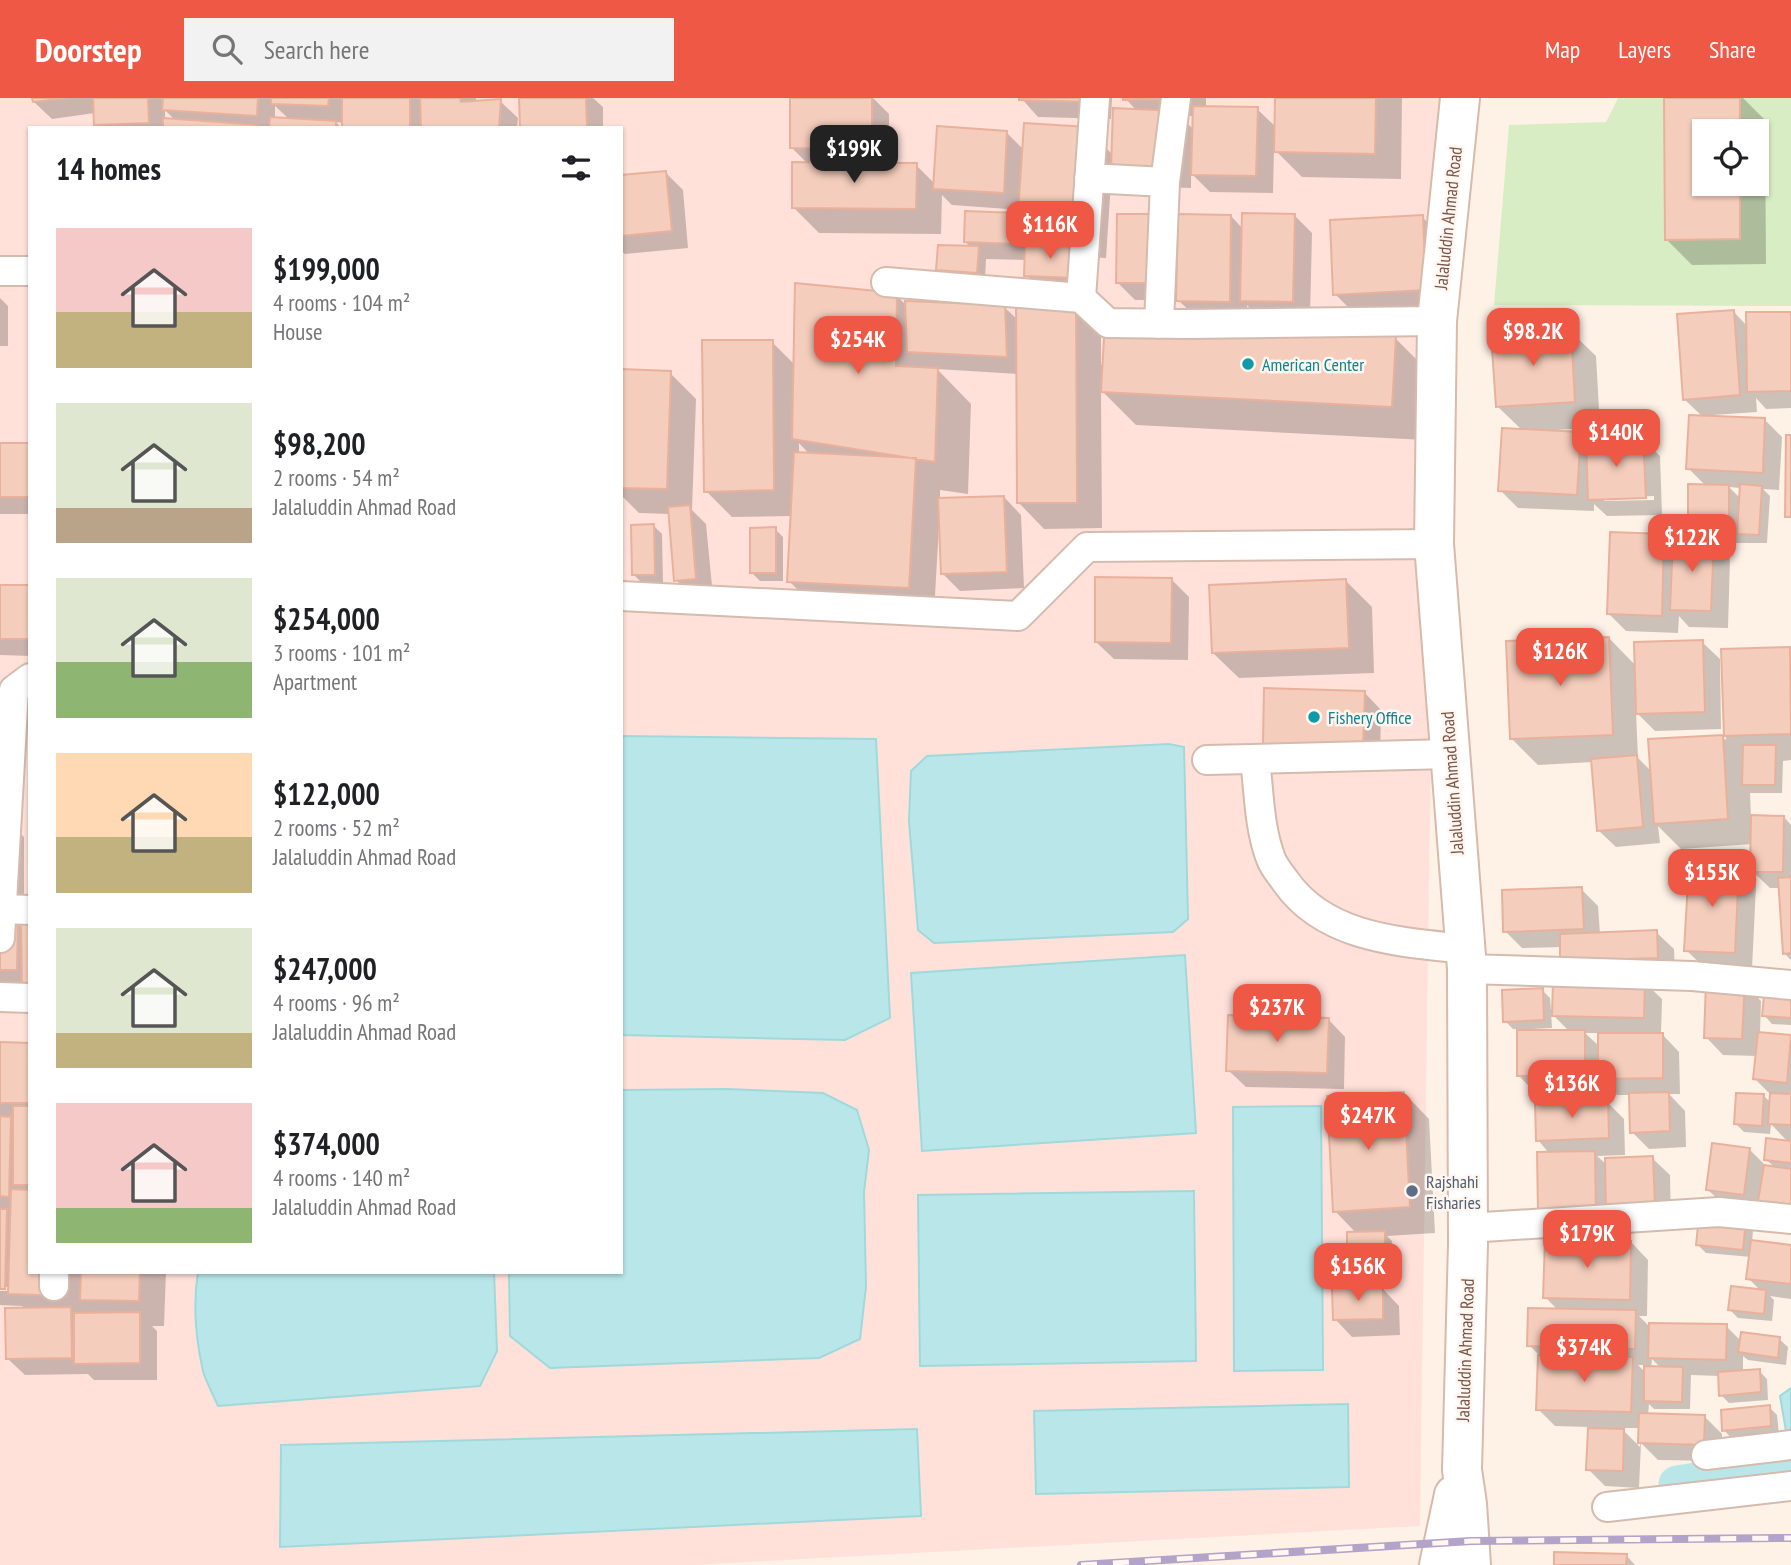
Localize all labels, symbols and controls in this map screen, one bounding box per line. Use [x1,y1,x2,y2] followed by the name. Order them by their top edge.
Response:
[184,18,674,81] search box
[35,28,142,71] text: Doorstep
[208,30,246,68] icon: search
[264,33,369,66] text: Search here
[1545,34,1580,65] text: Map
[1618,34,1671,65] text: Layers
[1709,34,1756,65] text: Share
[1692,119,1769,196] map controls
[1692,119,1769,196] button: locate
[805,126,903,185] pin: $199K
[826,133,882,162] text: $199K
[1429,146,1467,291] street label: Jalaluddin Ahmad Road
[56,149,161,188] text: 14 homes
[557,149,595,187] icon: filters
[1001,202,1099,261] pin: $116K
[1022,209,1078,238] text: $116K
[273,249,380,288] text: $199,000
[112,256,196,340] icon: home
[273,288,410,317] text: 4 rooms · 104 m²
[1476,308,1590,368] pin: $98.2K
[809,316,907,376] pin: $254K
[1503,316,1563,345] text: $98.2K
[273,317,323,346] text: House
[830,324,886,353] text: $254K
[1262,353,1364,376] place label: American Center
[1240,356,1256,372] marker: American Center
[1567,410,1665,469] pin: $140K
[1588,417,1644,446] text: $140K
[273,424,366,463] text: $98,200
[112,431,196,515] icon: home
[273,463,400,492] text: 2 rooms · 54 m²
[273,492,456,521] text: Jalaluddin Ahmad Road
[1643,514,1741,574] pin: $122K
[1664,522,1720,551] text: $122K
[273,599,380,638] text: $254,000
[112,606,196,690] icon: home
[1511,628,1609,688] pin: $126K
[1532,636,1588,665] text: $126K
[273,638,410,667] text: 3 rooms · 101 m²
[273,667,357,696] text: Apartment
[1328,706,1412,729] place label: Fishery Office
[1306,709,1322,725] marker: Fishery Office
[1436,711,1469,856] street label: Jalaluddin Ahmad Road
[273,774,380,813] text: $122,000
[112,781,196,865] icon: home
[273,813,400,842] text: 2 rooms · 52 m²
[273,842,456,871] text: Jalaluddin Ahmad Road
[1663,850,1761,909] pin: $155K
[1684,857,1740,886] text: $155K
[273,949,377,988] text: $247,000
[112,956,196,1040] icon: home
[1228,984,1326,1044] pin: $237K
[273,988,400,1017] text: 4 rooms · 96 m²
[1249,992,1305,1021] text: $237K
[273,1017,456,1046] text: Jalaluddin Ahmad Road
[1523,1060,1621,1120] pin: $136K
[1544,1068,1600,1097] text: $136K
[1319,1093,1417,1152] pin: $247K
[1340,1100,1396,1129] text: $247K
[273,1124,380,1163] text: $374,000
[112,1131,196,1215] icon: home
[273,1163,410,1192] text: 4 rooms · 140 m²
[1426,1170,1481,1214] place label: Rajshahi Fisharies
[1404,1183,1420,1199] marker: Rajshahi Fisharies
[273,1192,456,1221] text: Jalaluddin Ahmad Road
[1538,1210,1636,1270] pin: $179K
[1559,1218,1615,1247] text: $179K
[1309,1244,1407,1303] pin: $156K
[1330,1251,1386,1280] text: $156K
[1451,1278,1479,1423] street label: Jalaluddin Ahmad Road
[1535,1324,1633,1384] pin: $374K
[1556,1332,1612,1361] text: $374K

